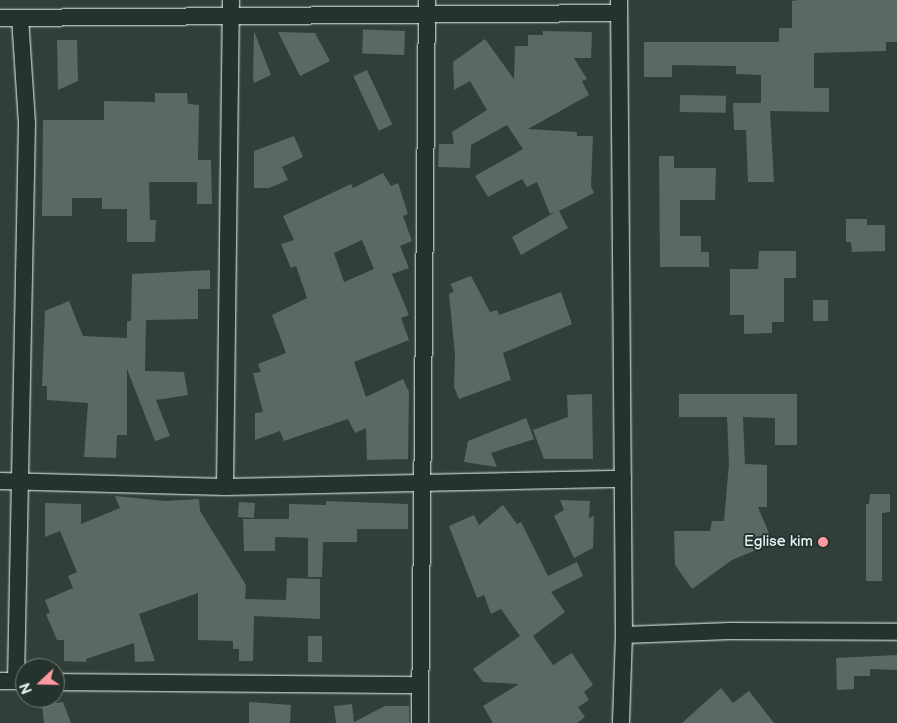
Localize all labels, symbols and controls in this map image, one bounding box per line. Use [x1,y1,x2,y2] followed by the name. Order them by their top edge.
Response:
[744,533,813,551] place label: Eglise kim
[817,536,829,548] marker: Eglise kim
[15,658,65,708] north arrow
[17,680,36,696] text: N

